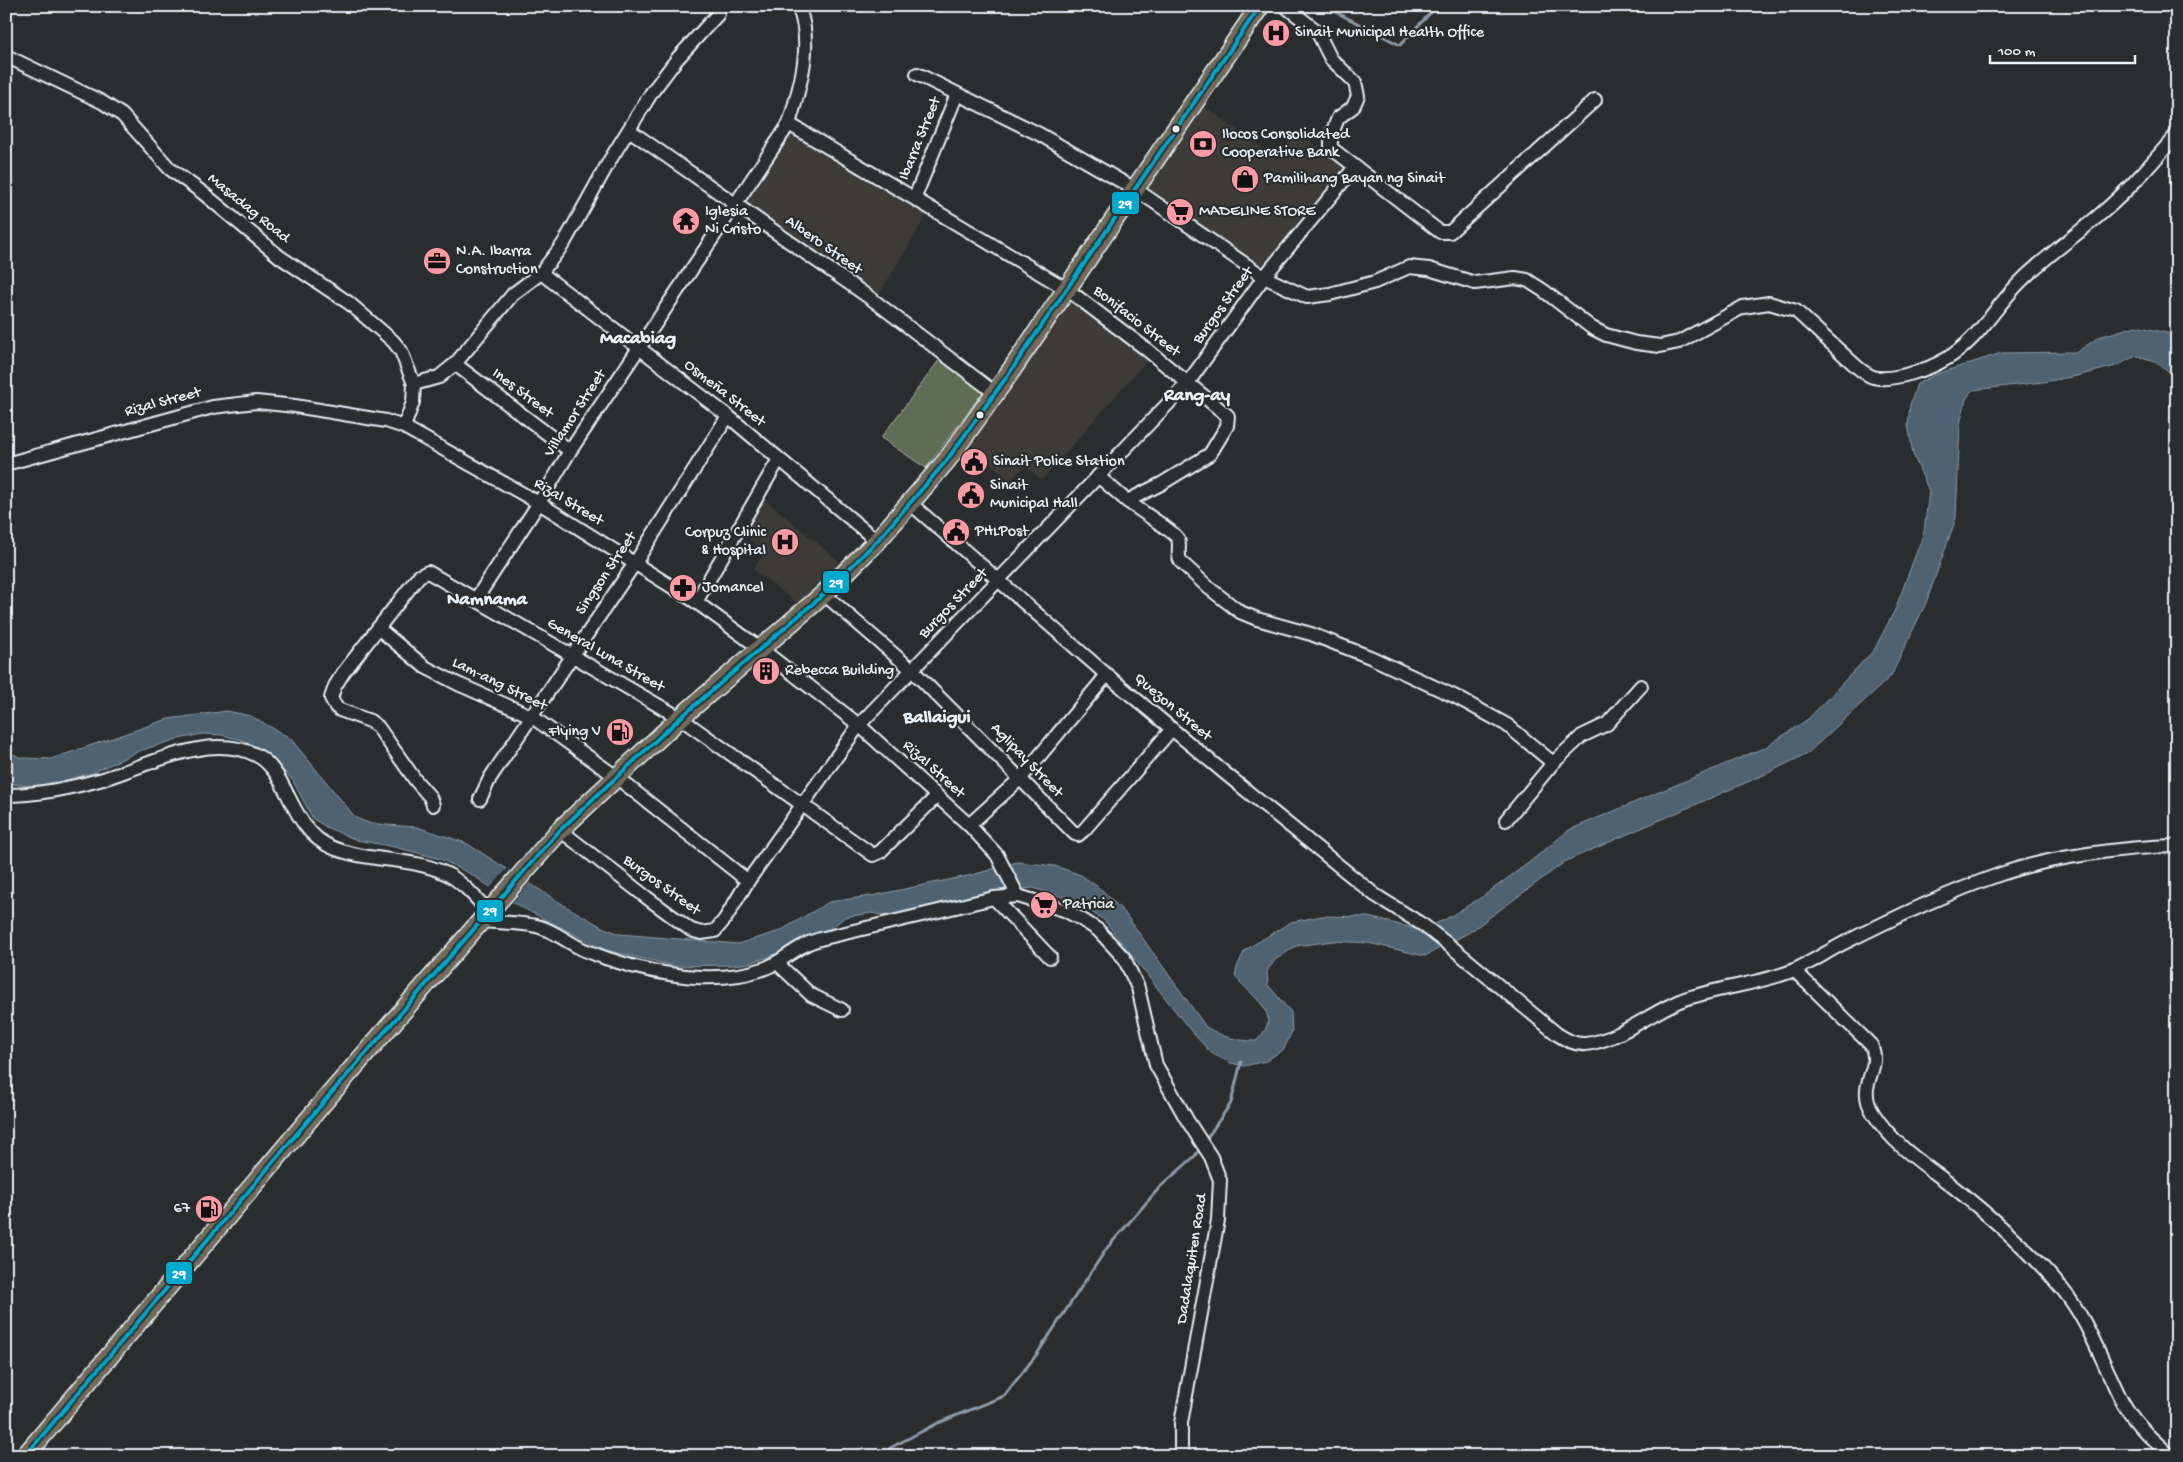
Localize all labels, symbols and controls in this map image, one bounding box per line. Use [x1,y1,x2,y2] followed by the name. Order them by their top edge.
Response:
[1261,18,1291,48] hospital icon: Sinait Municipal Health Office
[1295,24,1485,43] place label: Sinait Municipal Health Office
[1990,32,2136,64] scale bar
[1997,43,2036,61] text: 100 m
[896,93,947,183] street label: Ibarra Street
[1171,124,1181,134] unlabelled marker
[1222,126,1351,163] place label: Ilocos Consolidated Cooperative Bank
[1188,129,1218,159] bank icon: Ilocos Consolidated Cooperative Bank
[1230,164,1260,194] shop icon: Pamilihang Bayan ng Sinait
[203,170,294,249] street label: Masadag Road
[1263,170,1446,189] place label: Pamilihang Bayan ng Sinait
[1111,191,1140,215] line badge: 29
[1118,197,1132,214] text: 29
[1165,197,1195,227] supermarket icon: MADELINE STORE
[705,203,761,240] place label: Iglesia Ni Cristo
[1199,203,1316,222] place label: MADELINE STORE
[671,206,701,236] temple icon: Iglesia Ni Cristo
[781,212,867,280] street label: Albero Street
[456,243,538,280] place label: N.A. Ibarra Construction
[422,246,452,276] office icon: N.A. Ibarra Construction
[1189,262,1259,349] street label: Burgos Street
[1088,282,1184,363] street label: Bonifacio Street
[600,328,676,351] district label: Macabiag
[680,356,770,433] street label: Osmeña Street
[488,365,558,424] street label: Ines Street
[540,366,612,462] street label: Villamor Street
[123,383,204,422] street label: Rizal Street
[1163,385,1231,408] district label: Rang-ay
[975,410,985,420] unlabelled marker
[959,447,989,477] public building icon: Sinait Police Station
[993,453,1125,472] place label: Sinait Police Station
[530,475,607,532] street label: Rizal Street
[990,477,1078,514] place label: Sinait Municipal Hall
[956,480,986,510] public building icon: Sinait Municipal Hall
[941,517,971,547] public building icon: PHLPost
[974,523,1030,542] place label: PHLPost
[685,524,767,561] place label: Corpuz Clinic & Hospital
[770,527,800,557] hospital icon: Corpuz Clinic & Hospital
[572,528,642,619] street label: Singson Street
[915,564,993,644] street label: Burgos Street
[822,570,850,594] line badge: 29
[668,573,698,603] pharmacy icon: Jomancel
[829,576,843,593] text: 29
[702,579,764,598] place label: Jomancel
[447,589,528,612] district label: Namnama
[543,615,668,698] street label: General Luna Street
[448,654,551,717] street label: Lam-ang Street
[751,656,781,686] building icon: Rebecca Building
[785,662,894,681] place label: Rebecca Building
[1129,670,1216,747] street label: Quezon Street
[902,707,971,730] district label: Ballaigui
[605,717,635,747] fuel station icon: Flying V
[986,720,1067,803] street label: Aglipay Street
[548,723,601,742] place label: Flying V
[898,737,969,804] street label: Rizal Street
[618,851,705,921] street label: Burgos Street
[1029,890,1059,920] supermarket icon: Patricia
[1062,896,1115,915] place label: Patricia
[476,899,504,923] line badge: 29
[483,904,497,921] text: 29
[1173,1191,1213,1326] street label: Dadalaquiten Road
[194,1194,224,1224] fuel station icon: 67
[174,1200,191,1219] place label: 67
[165,1261,193,1285] line badge: 29
[172,1267,186,1284] text: 29

